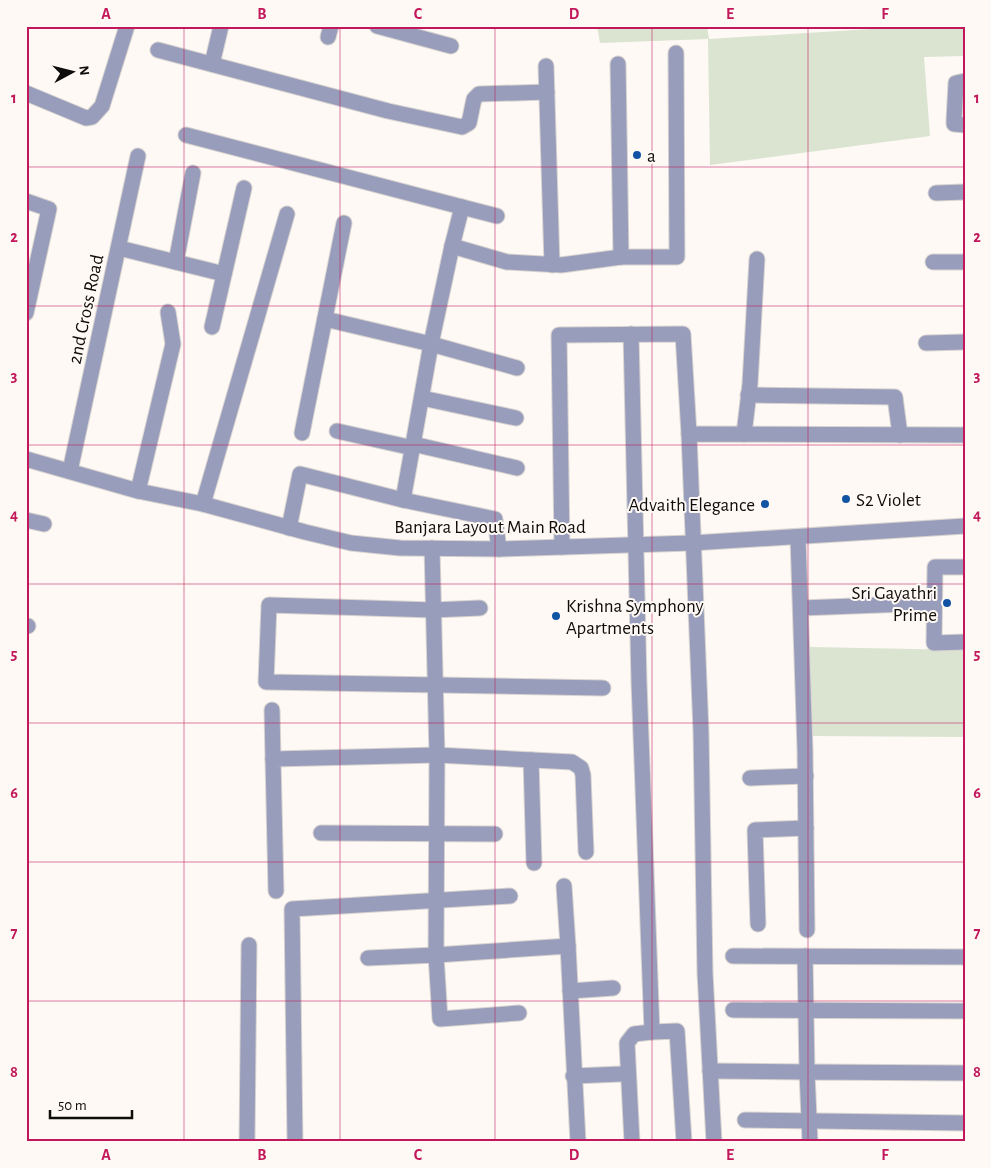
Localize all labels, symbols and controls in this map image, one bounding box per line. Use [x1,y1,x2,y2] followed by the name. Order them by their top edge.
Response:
[101,6,111,22] text: A
[257,6,267,22] text: B
[414,6,423,22] text: C
[569,6,580,22] text: D
[726,6,734,22] text: E
[881,6,889,22] text: F
[48,48,98,98] north arrow
[76,65,91,76] text: N
[11,90,17,106] text: 1
[974,90,980,106] text: 1
[647,147,656,166] place label: a
[631,149,643,161] marker: a
[10,229,18,245] text: 2
[973,229,981,245] text: 2
[66,253,107,366] street label: 2nd Cross Road
[11,368,18,384] text: 3
[974,368,981,384] text: 3
[856,491,921,510] place label: S2 Violet
[840,493,852,505] marker: S2 Violet
[628,496,755,515] place label: Advaith Elegance
[759,498,771,510] marker: Advaith Elegance
[10,507,18,523] text: 4
[973,507,981,523] text: 4
[394,518,586,537] street label: Banjara Layout Main Road
[852,584,937,625] place label: Sri Gayathri Prime
[566,597,704,638] place label: Krishna Symphony Apartments
[941,597,953,609] marker: Sri Gayathri Prime
[550,610,562,622] marker: Krishna Symphony Apartments
[11,646,18,662] text: 5
[974,646,981,662] text: 5
[10,785,18,801] text: 6
[973,785,981,801] text: 6
[11,925,18,941] text: 7
[974,925,981,941] text: 7
[10,1064,18,1080] text: 8
[973,1064,981,1080] text: 8
[50,1088,132,1120] scale bar
[58,1098,87,1113] text: 50 m
[101,1147,111,1163] text: A
[257,1147,267,1163] text: B
[414,1147,423,1163] text: C
[569,1147,580,1163] text: D
[726,1147,734,1163] text: E
[881,1147,889,1163] text: F

